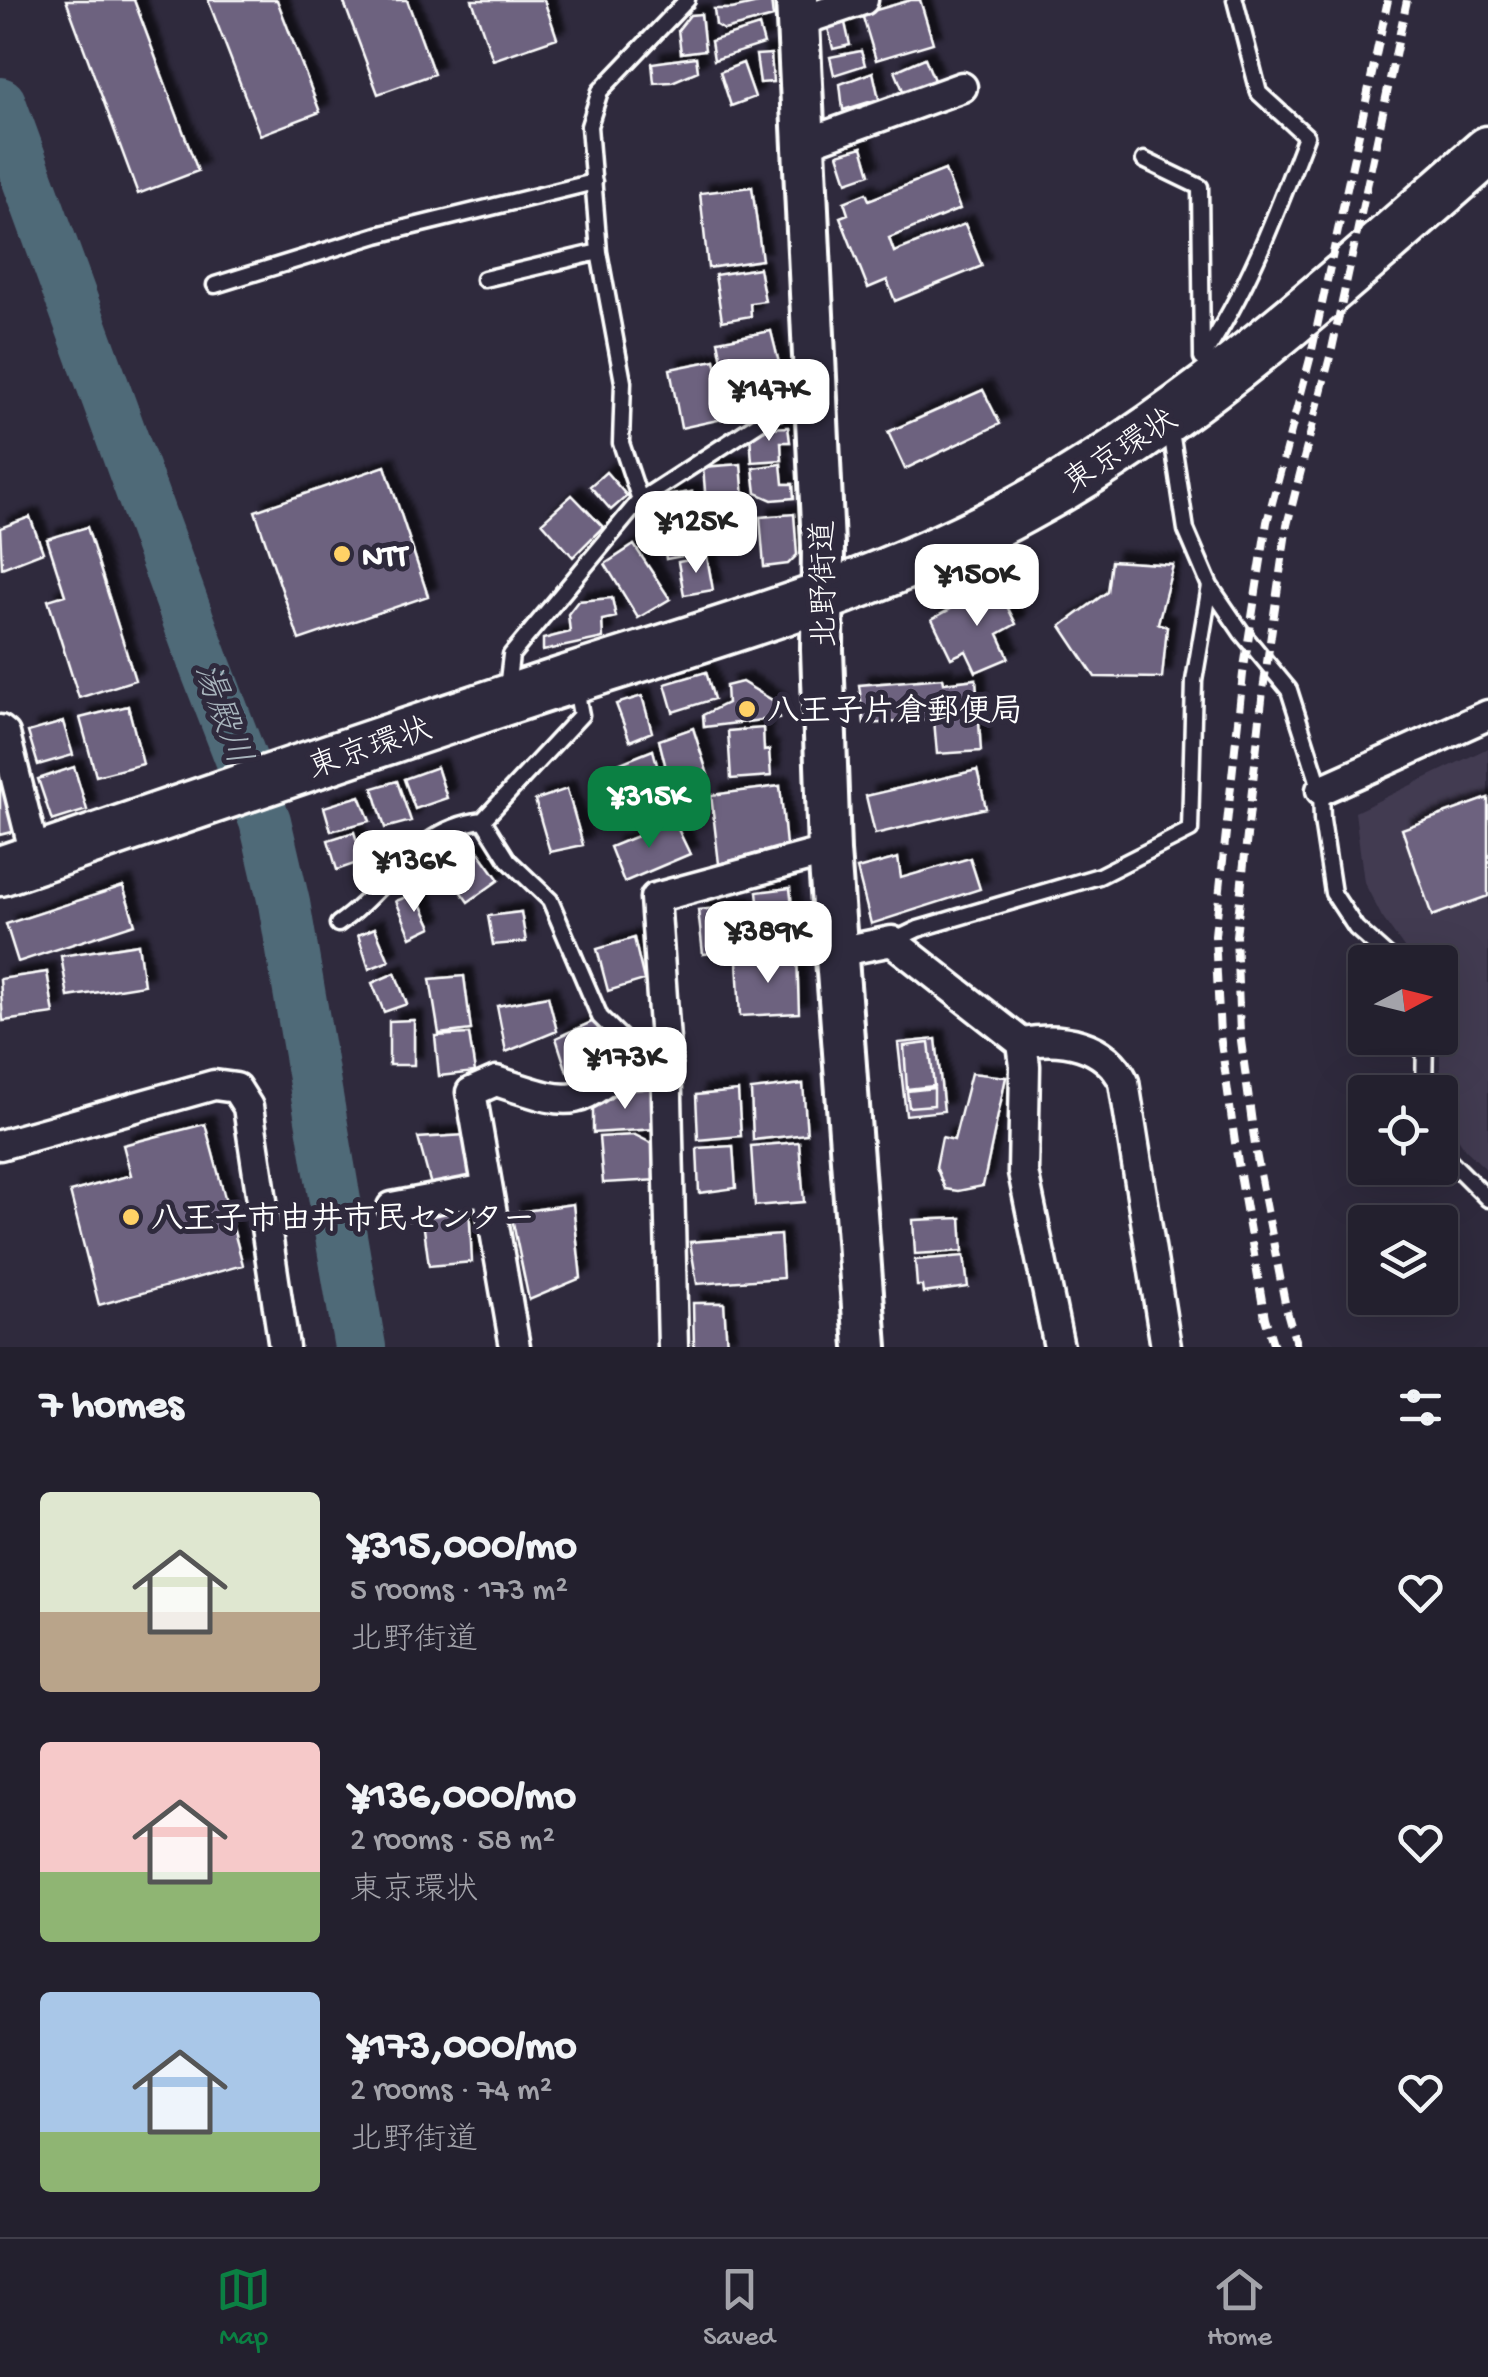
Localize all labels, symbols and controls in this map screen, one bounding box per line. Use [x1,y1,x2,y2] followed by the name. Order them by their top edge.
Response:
[699,359,839,444] pin: ¥147K
[730,372,808,410] text: ¥147K
[1057,401,1186,504] street label: 東京環状
[626,491,766,576] pin: ¥125K
[657,504,735,542] text: ¥125K
[806,520,847,648] street label: 北野街道
[362,540,409,578] place label: NTT
[331,543,353,565] marker: NTT
[907,544,1047,629] pin: ¥150K
[937,557,1017,595] text: ¥150K
[183,659,257,771] water label: 湯殿川
[767,693,1023,733] place label: 八王子片倉郵便局
[736,698,758,720] marker: 八王子片倉郵便局
[303,710,437,790] street label: 東京環状
[579,766,719,851] pin: ¥315K
[610,779,688,817] text: ¥315K
[344,830,484,915] pin: ¥136K
[375,843,453,881] text: ¥136K
[698,901,838,986] pin: ¥389K
[727,914,809,952] text: ¥389K
[1348,945,1458,1055] north arrow
[1348,945,1458,1315] map controls
[555,1027,695,1112] pin: ¥173K
[586,1040,664,1078] text: ¥173K
[1348,1075,1458,1185] button: locate
[151,1202,535,1241] place label: 八王子市由井市民センター
[1348,1205,1458,1315] button: layers
[120,1206,142,1228] marker: 八王子市由井市民センター
[1393,1380,1448,1435] icon: filters
[40,1383,183,1432] text: 7 homes
[350,1524,577,1573] text: ¥315,000/mo
[120,1532,240,1652] icon: home
[1393,1565,1448,1620] icon: heart
[350,1573,568,1611] text: 5 rooms · 173 m²
[350,1623,478,1661] text: 北野街道
[350,1774,576,1823] text: ¥136,000/mo
[120,1782,240,1902] icon: home
[1393,1815,1448,1870] icon: heart
[350,1823,555,1861] text: 2 rooms · 58 m²
[350,1873,478,1911] text: 東京環状
[350,2024,577,2073] text: ¥173,000/mo
[120,2032,240,2152] icon: home
[1393,2065,1448,2120] icon: heart
[350,2073,552,2111] text: 2 rooms · 74 m²
[350,2123,478,2161] text: 北野街道
[216,2262,271,2355] tab: Map
[703,2262,775,2355] tab: Saved
[1207,2262,1272,2355] tab: Home

